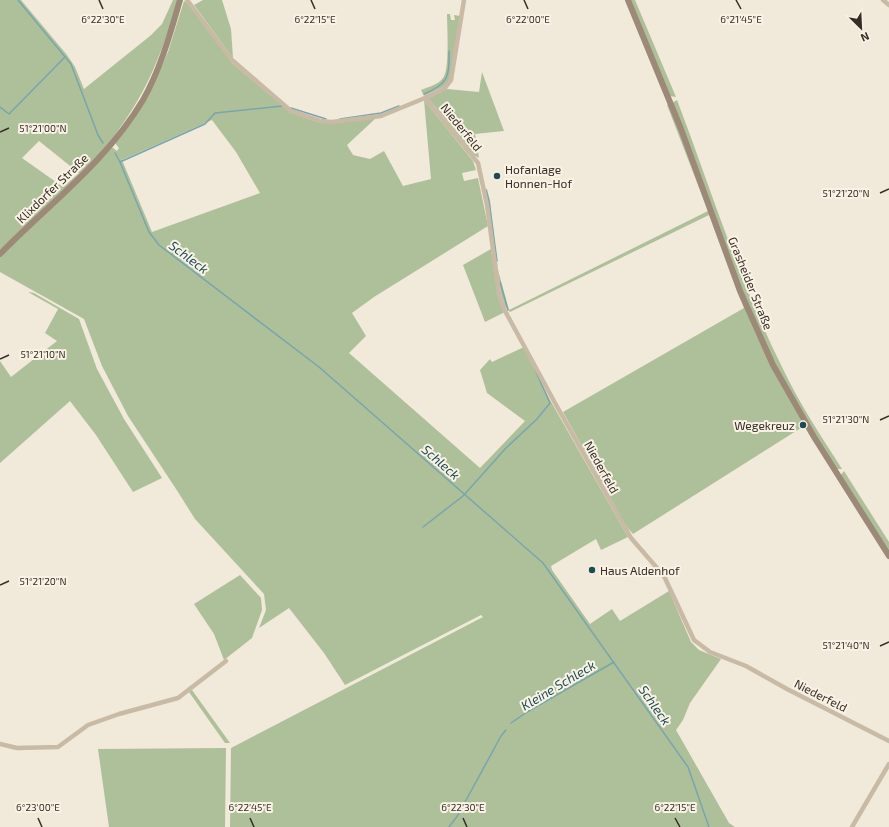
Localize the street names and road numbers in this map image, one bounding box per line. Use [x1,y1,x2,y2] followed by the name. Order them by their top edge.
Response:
[439,100,485,154] street label: Niederfeld
[13,150,91,226] street label: Klixdorfer Straße
[726,234,776,332] street label: Grasheider Straße
[582,439,622,495] street label: Niederfeld
[792,676,850,714] street label: Niederfeld

